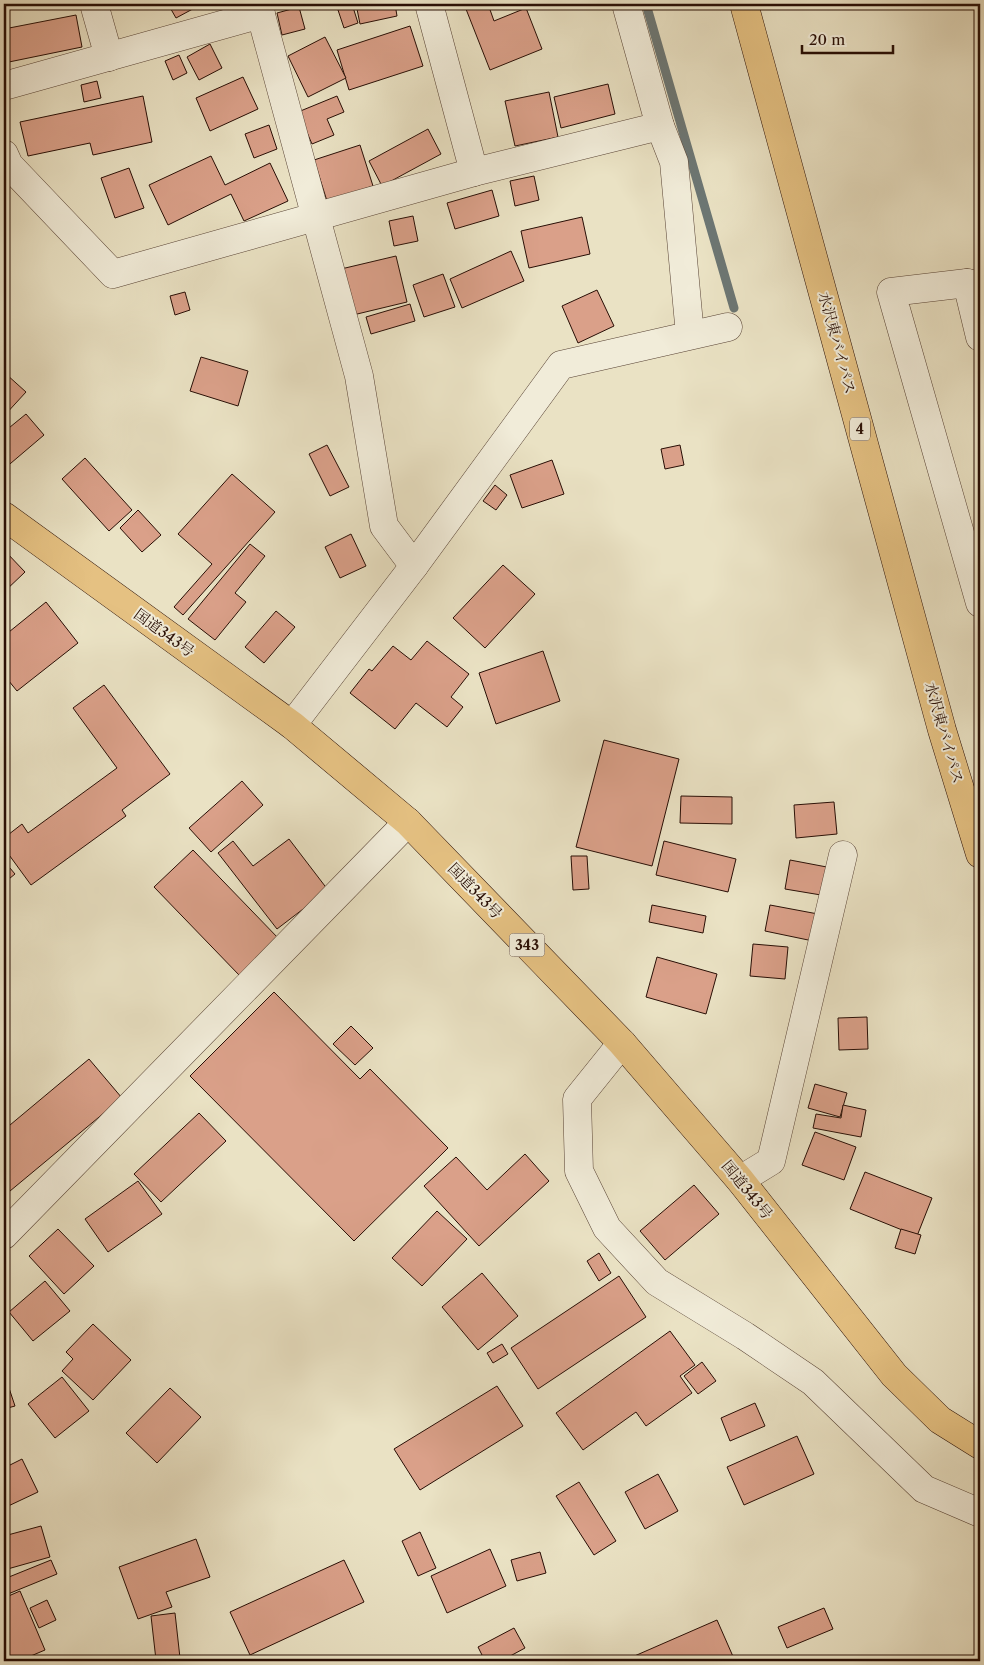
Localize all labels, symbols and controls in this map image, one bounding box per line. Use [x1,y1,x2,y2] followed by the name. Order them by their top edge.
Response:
[802,22,893,54] scale bar
[809,30,845,49] text: 20 m
[815,290,860,396] street label: 水沢東バイパス
[850,418,870,440] road number: 4
[130,604,198,661] street label: 国道343号
[921,680,968,786] street label: 水沢東バイパス
[444,859,507,922] street label: 国道343号
[510,934,544,956] road number: 343
[718,1156,777,1223] street label: 国道343号

